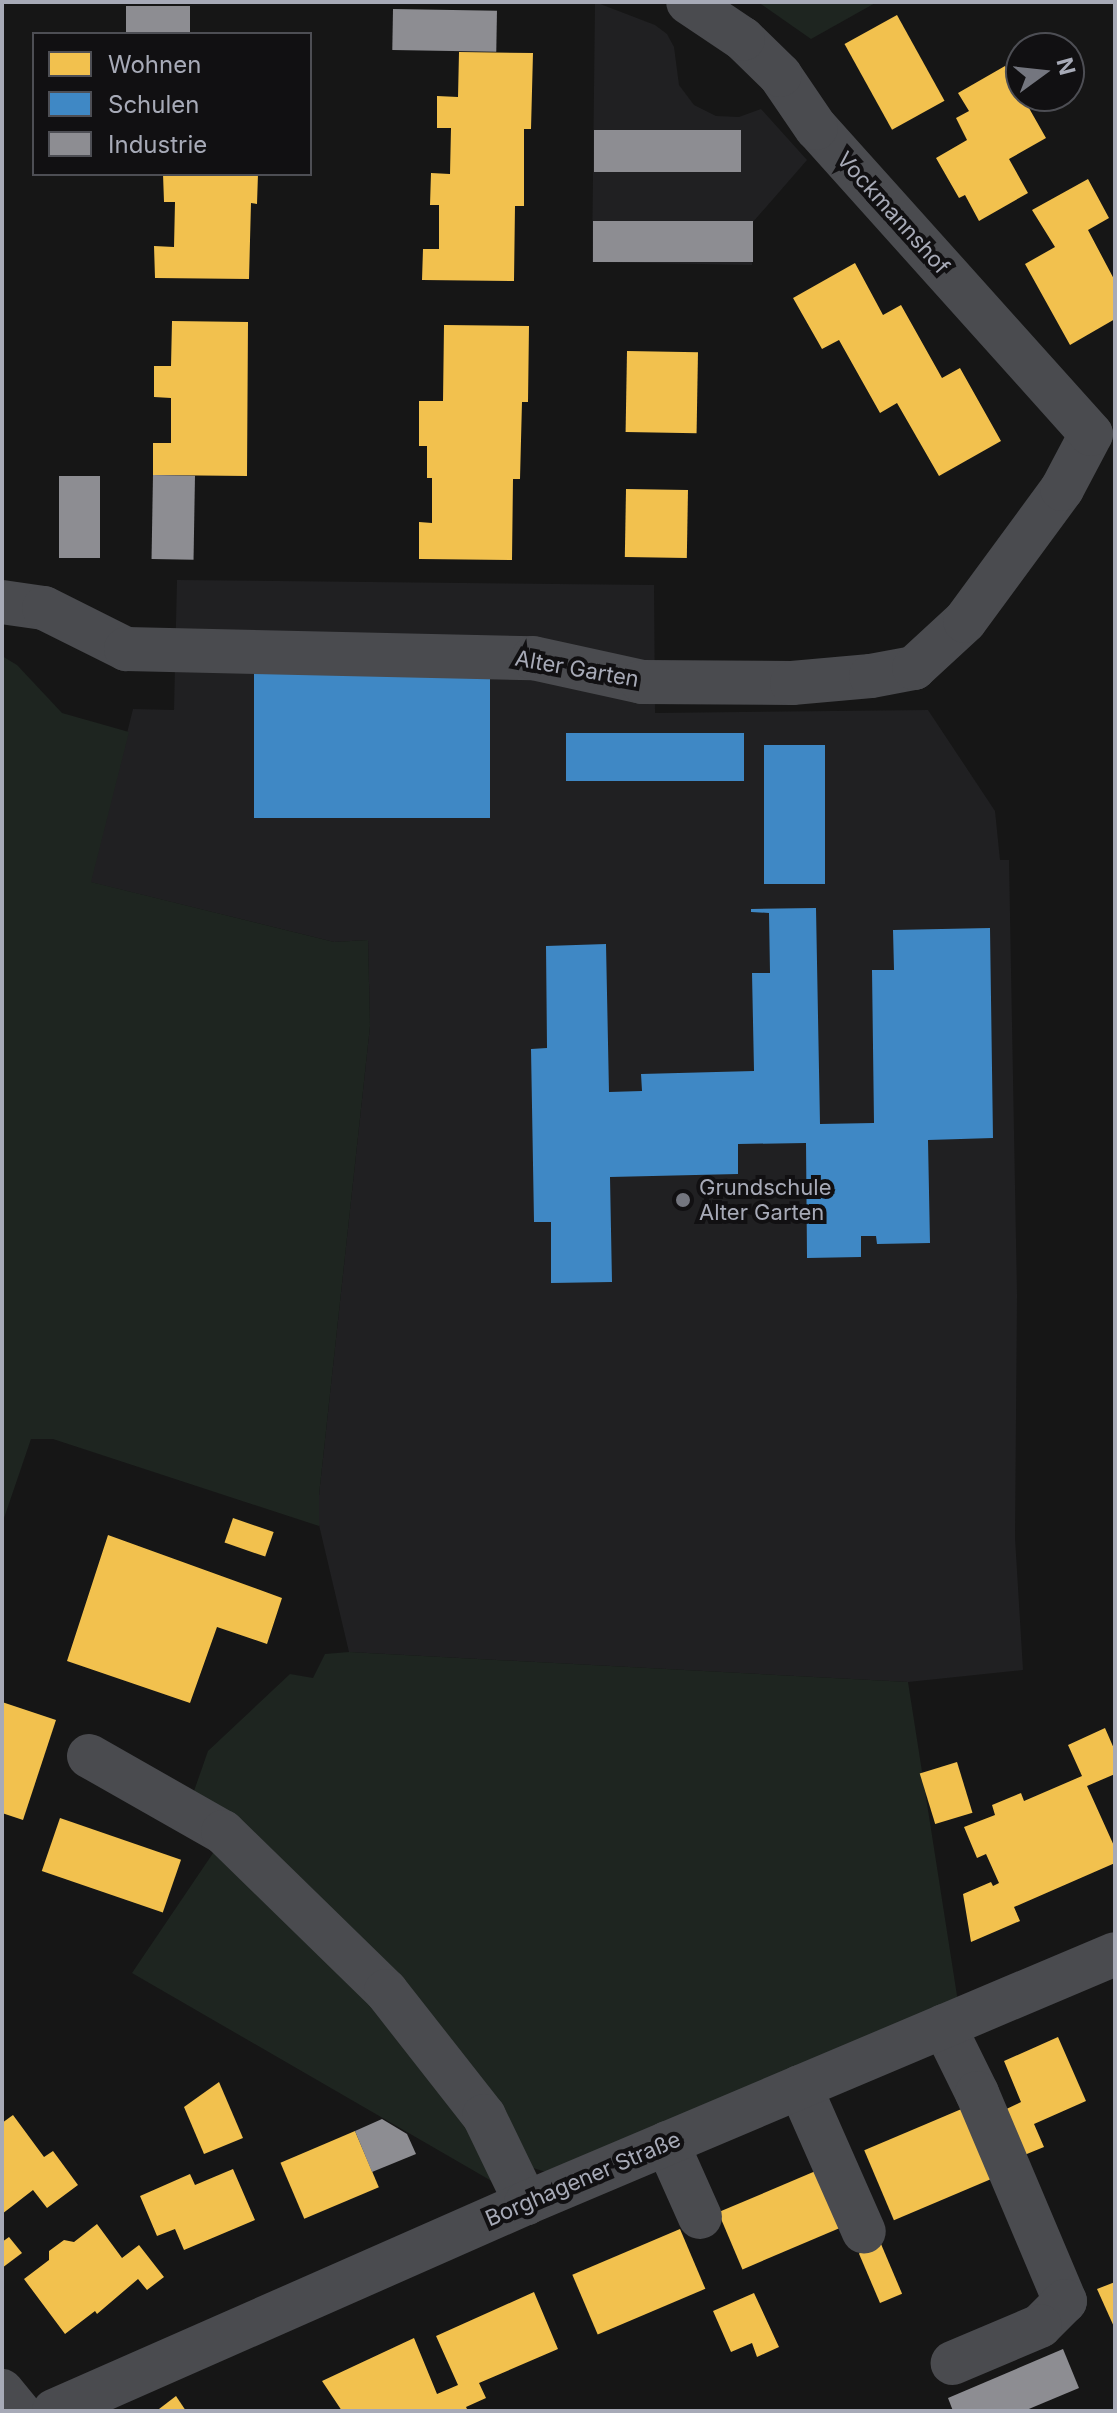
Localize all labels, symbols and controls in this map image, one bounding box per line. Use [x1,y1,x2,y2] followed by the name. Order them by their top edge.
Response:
[32,32,312,176] legend
[1005,32,1085,112] north arrow
[108,50,201,79] text: Wohnen
[1052,55,1081,78] text: N
[108,90,199,119] text: Schulen
[108,130,207,159] text: Industrie
[831,146,955,280] street label: Vockmannshof
[513,645,641,693] street label: Alter Garten
[699,1174,832,1226] place label: Grundschule Alter Garten
[674,1191,692,1209] marker: Grundschule Alter Garten
[482,2126,684,2232] street label: Borghagener Straße

